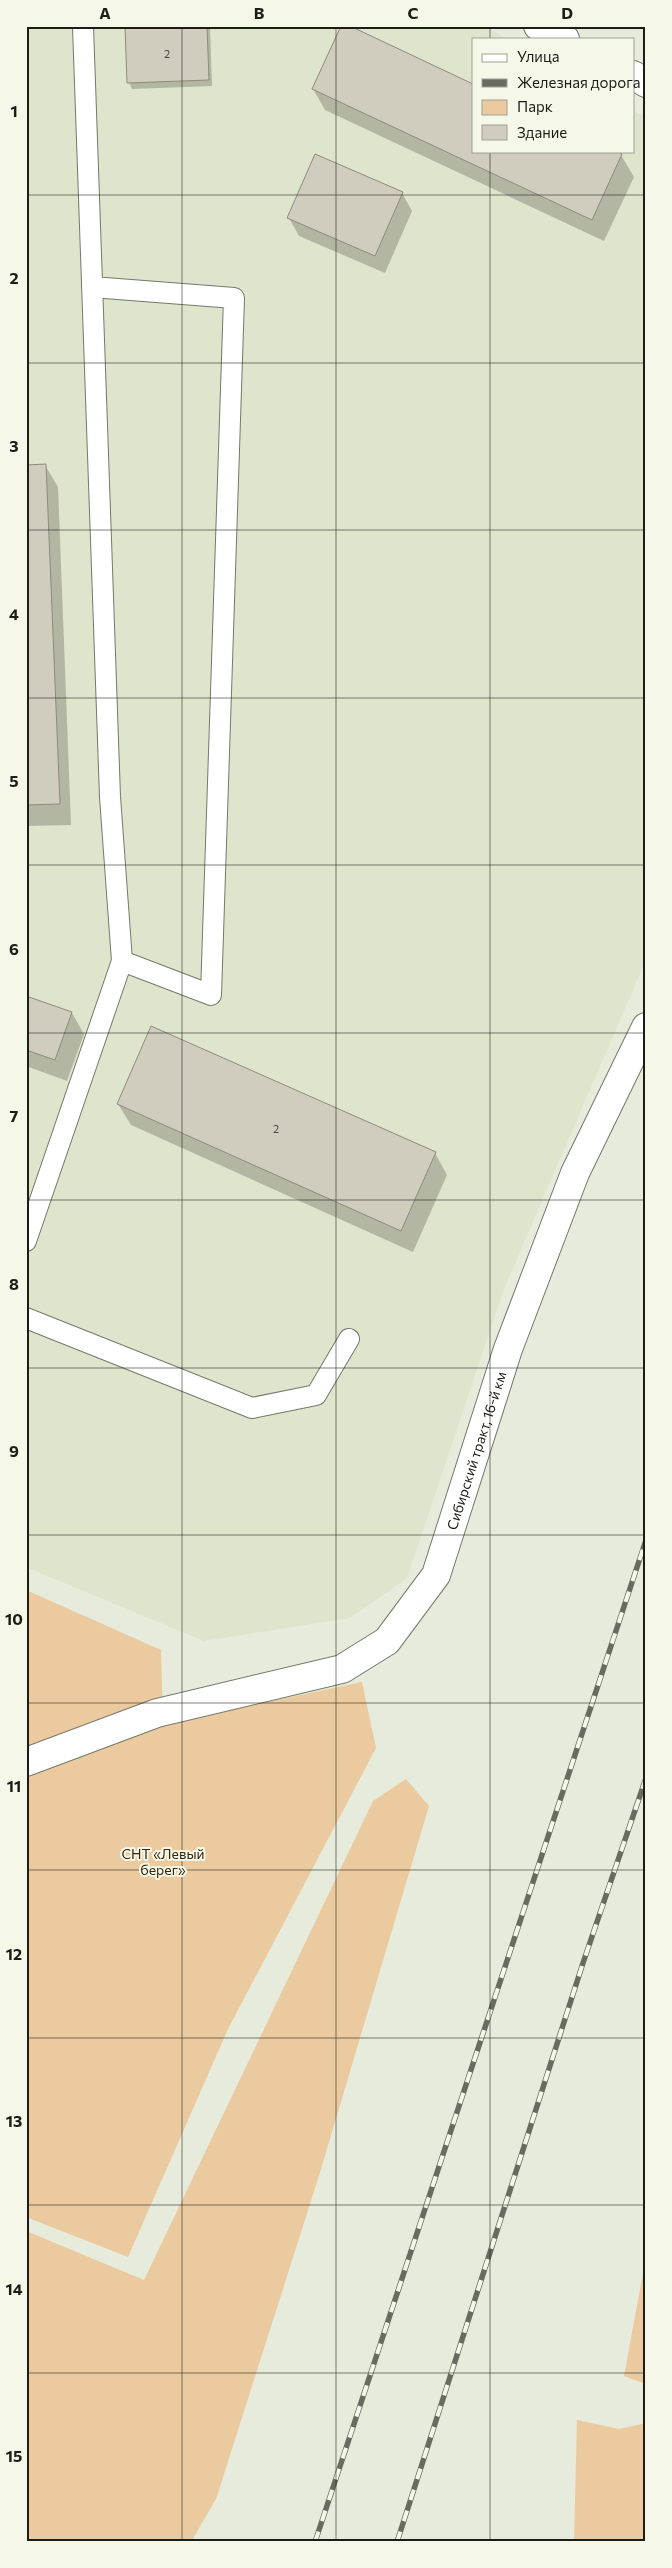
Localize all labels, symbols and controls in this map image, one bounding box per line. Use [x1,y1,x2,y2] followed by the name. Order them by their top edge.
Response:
[99,3,111,22] text: A
[254,3,265,22] text: B
[408,3,419,22] text: C
[561,3,573,22] text: D
[472,38,634,152] legend
[164,47,170,60] house number: 2
[517,47,559,65] text: Улица
[517,73,641,91] text: Железная дорога
[517,97,553,115] text: Парк
[10,101,18,120] text: 1
[517,123,567,141] text: Здание
[9,268,19,287] text: 2
[9,436,19,455] text: 3
[9,604,19,623] text: 4
[9,771,19,790] text: 5
[9,939,19,958] text: 6
[10,1106,19,1125] text: 7
[273,1122,279,1135] house number: 2
[9,1274,19,1293] text: 8
[443,1369,509,1532] street label: Сибирский тракт, 16-й км
[9,1441,19,1460] text: 9
[5,1609,23,1628] text: 10
[7,1776,21,1795] text: 11
[121,1845,205,1878] park label: СНТ «Левый берег»
[6,1944,22,1963] text: 12
[6,2111,22,2130] text: 13
[5,2279,23,2298] text: 14
[6,2446,22,2465] text: 15

